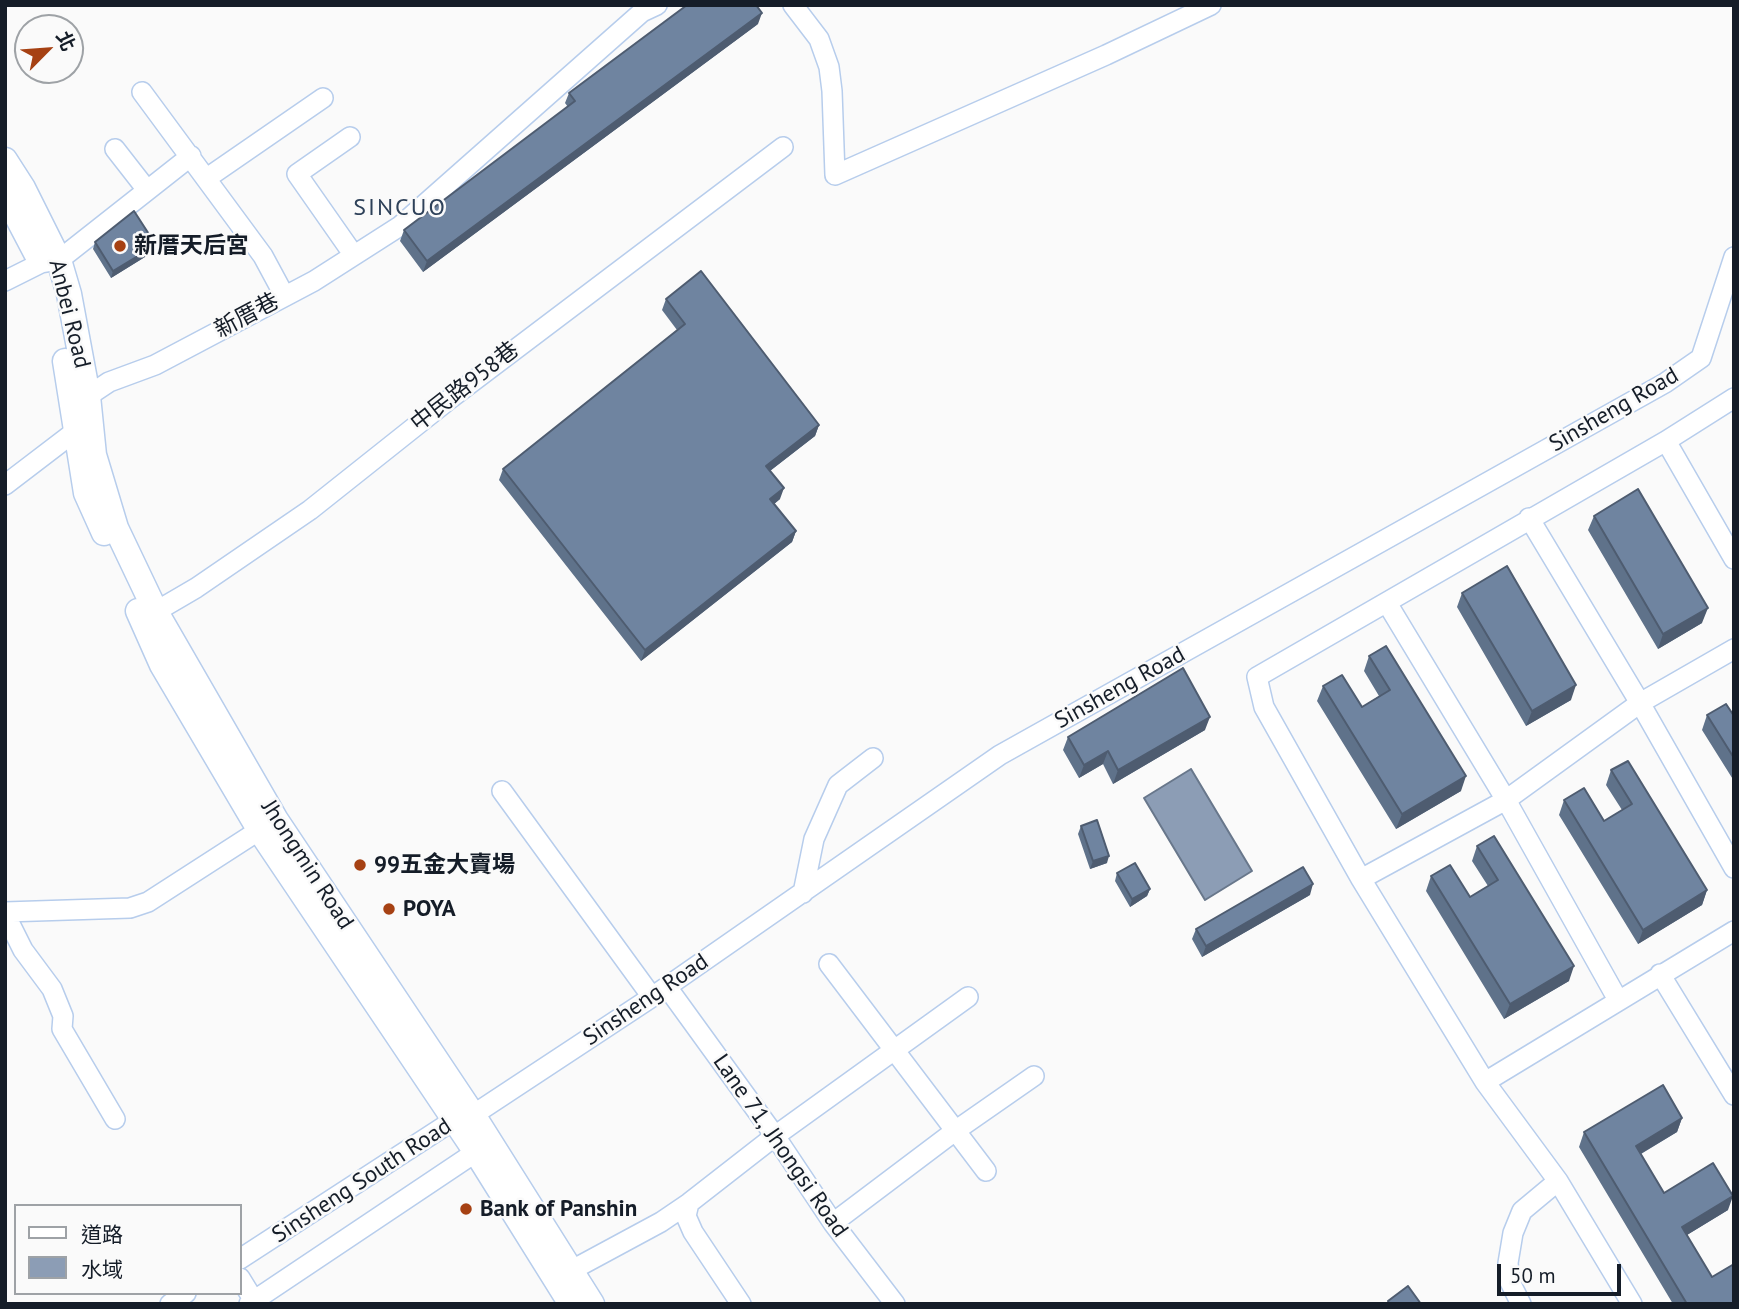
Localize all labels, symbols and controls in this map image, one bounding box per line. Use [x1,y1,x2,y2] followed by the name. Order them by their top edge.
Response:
[14,14,84,84] north arrow
[51,27,81,55] text: 北
[354,194,446,222] district label: SINCUO
[134,232,249,260] place label: 新厝天后宮
[112,238,128,254] marker: 新厝天后宮
[42,257,96,371] street label: Anbei Road
[210,288,284,344] street label: 新厝巷
[405,336,525,438] street label: 中民路958巷
[1544,362,1684,458] street label: Sinsheng Road
[1050,641,1190,735] street label: Sinsheng Road
[255,795,359,935] street label: Jhongmin Road
[374,851,515,879] place label: 99五金大賣場
[352,857,368,873] marker: 99五金大賣場
[403,895,456,923] place label: POYA
[381,901,397,917] marker: POYA
[578,948,714,1052] street label: Sinsheng Road
[707,1049,853,1243] street label: Lane 71, Jhongsi Road
[267,1113,457,1249] street label: Sinsheng South Road
[480,1195,637,1223] place label: Bank of Panshin
[458,1201,474,1217] marker: Bank of Panshin
[14,1204,242,1295] legend
[81,1221,123,1248] text: 道路
[1501,1250,1625,1294] scale bar
[81,1256,123,1283] text: 水域
[1510,1262,1556,1289] text: 50 m

